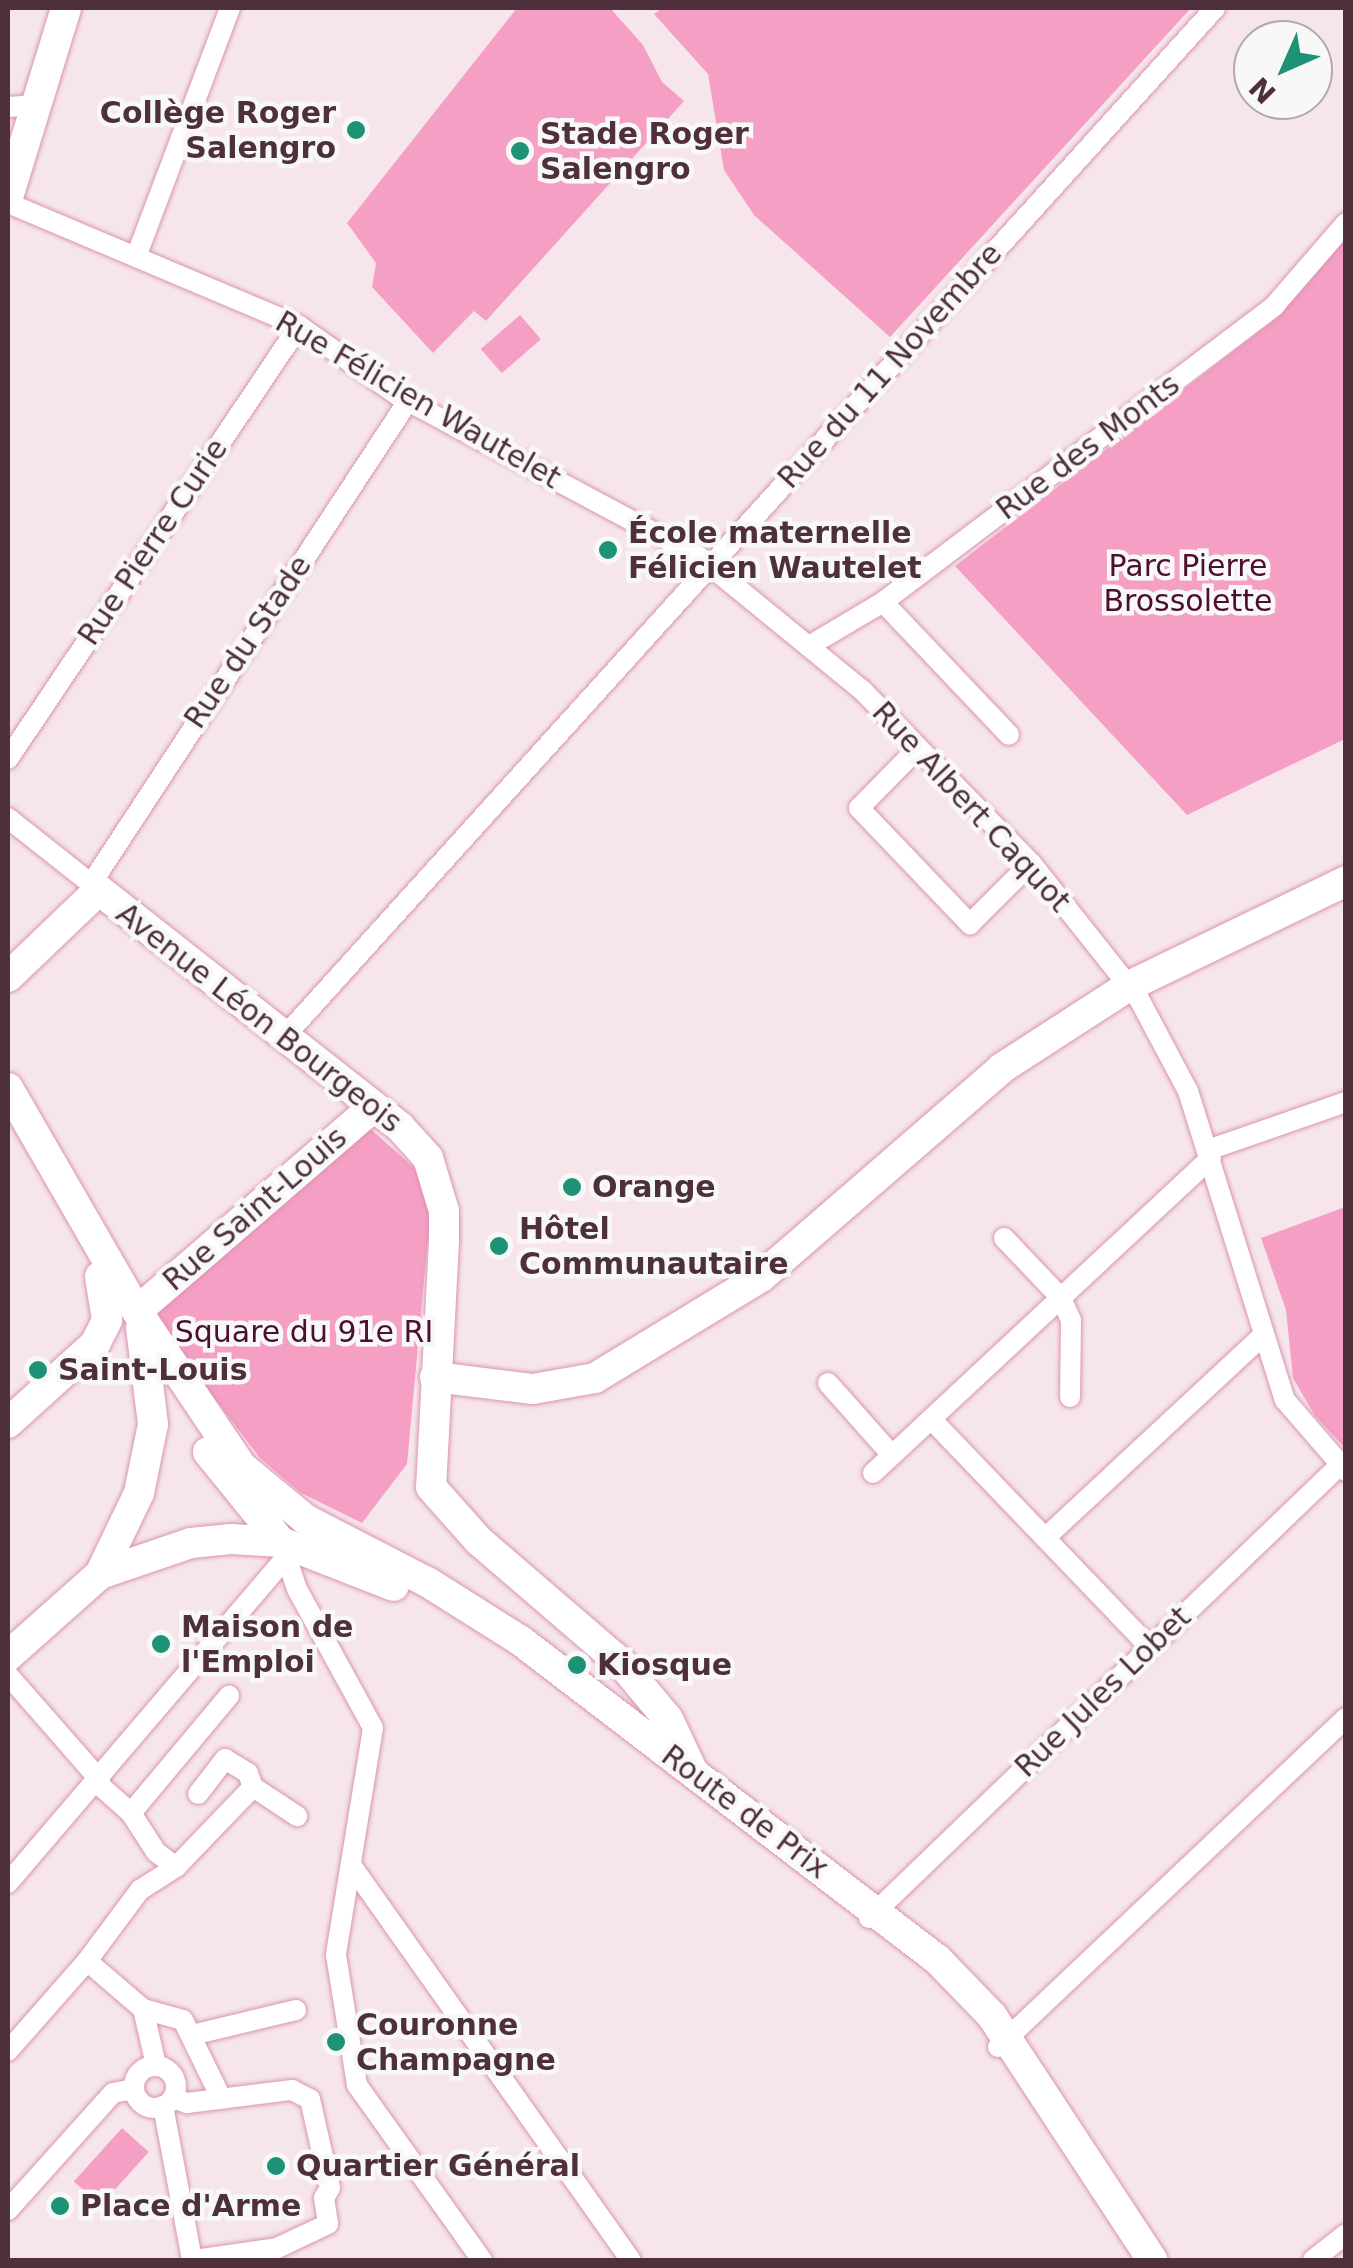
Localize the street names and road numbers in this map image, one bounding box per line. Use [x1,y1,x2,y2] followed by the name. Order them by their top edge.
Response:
[770,236,1010,496] street label: Rue du 11 Novembre
[269,304,567,496] street label: Rue Félicien Wautelet
[989,366,1187,528] street label: Rue des Monts
[71,432,235,652] street label: Rue Pierre Curie
[177,549,319,735] street label: Rue du Stade
[864,695,1078,919] street label: Rue Albert Caquot
[109,895,409,1141] street label: Avenue Léon Bourgeois
[156,1120,354,1298] street label: Rue Saint-Louis
[1008,1599,1198,1785] street label: Rue Jules Lobet
[654,1738,836,1886] street label: Route de Prix

